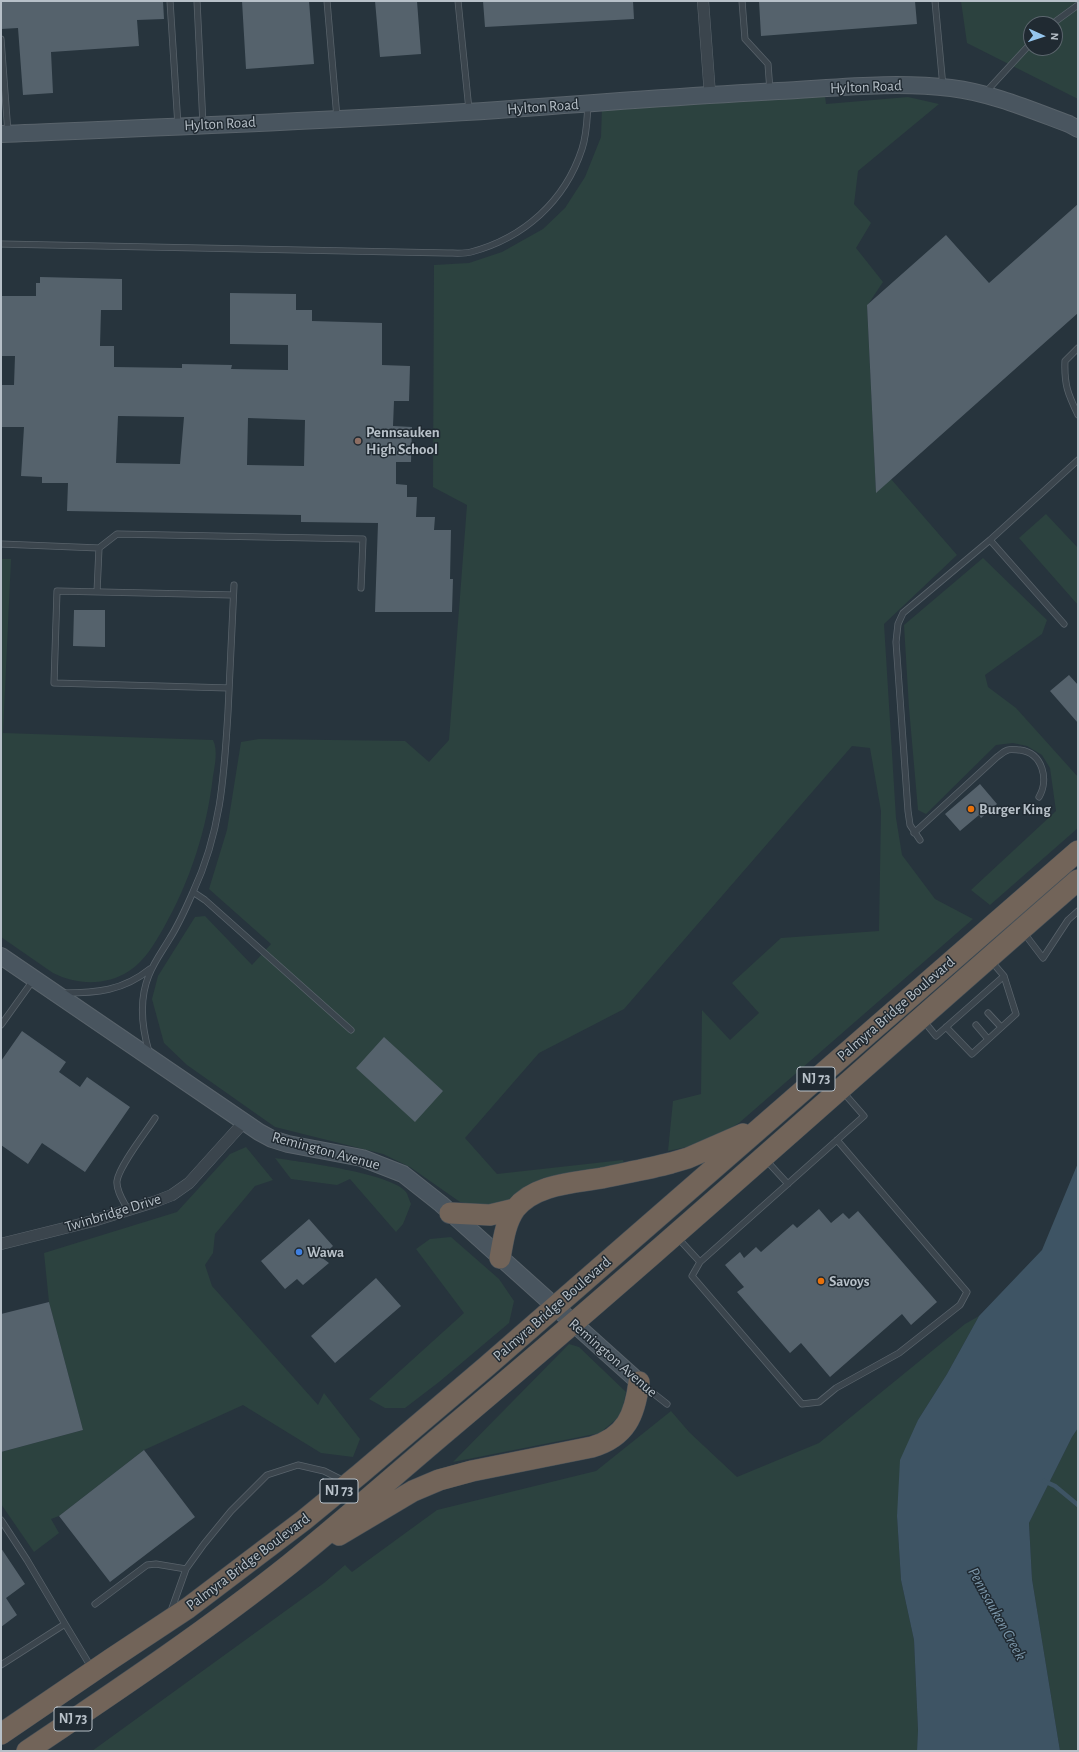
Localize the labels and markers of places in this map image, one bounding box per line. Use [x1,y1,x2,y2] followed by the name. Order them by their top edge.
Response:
[366,423,440,458] place label: Pennsauken High School
[353,436,363,446] marker: Pennsauken High School
[979,800,1051,818] place label: Burger King
[966,804,976,814] marker: Burger King
[307,1243,344,1261] place label: Wawa
[294,1247,304,1257] marker: Wawa
[829,1272,870,1290] place label: Savoys
[816,1276,826,1286] marker: Savoys

